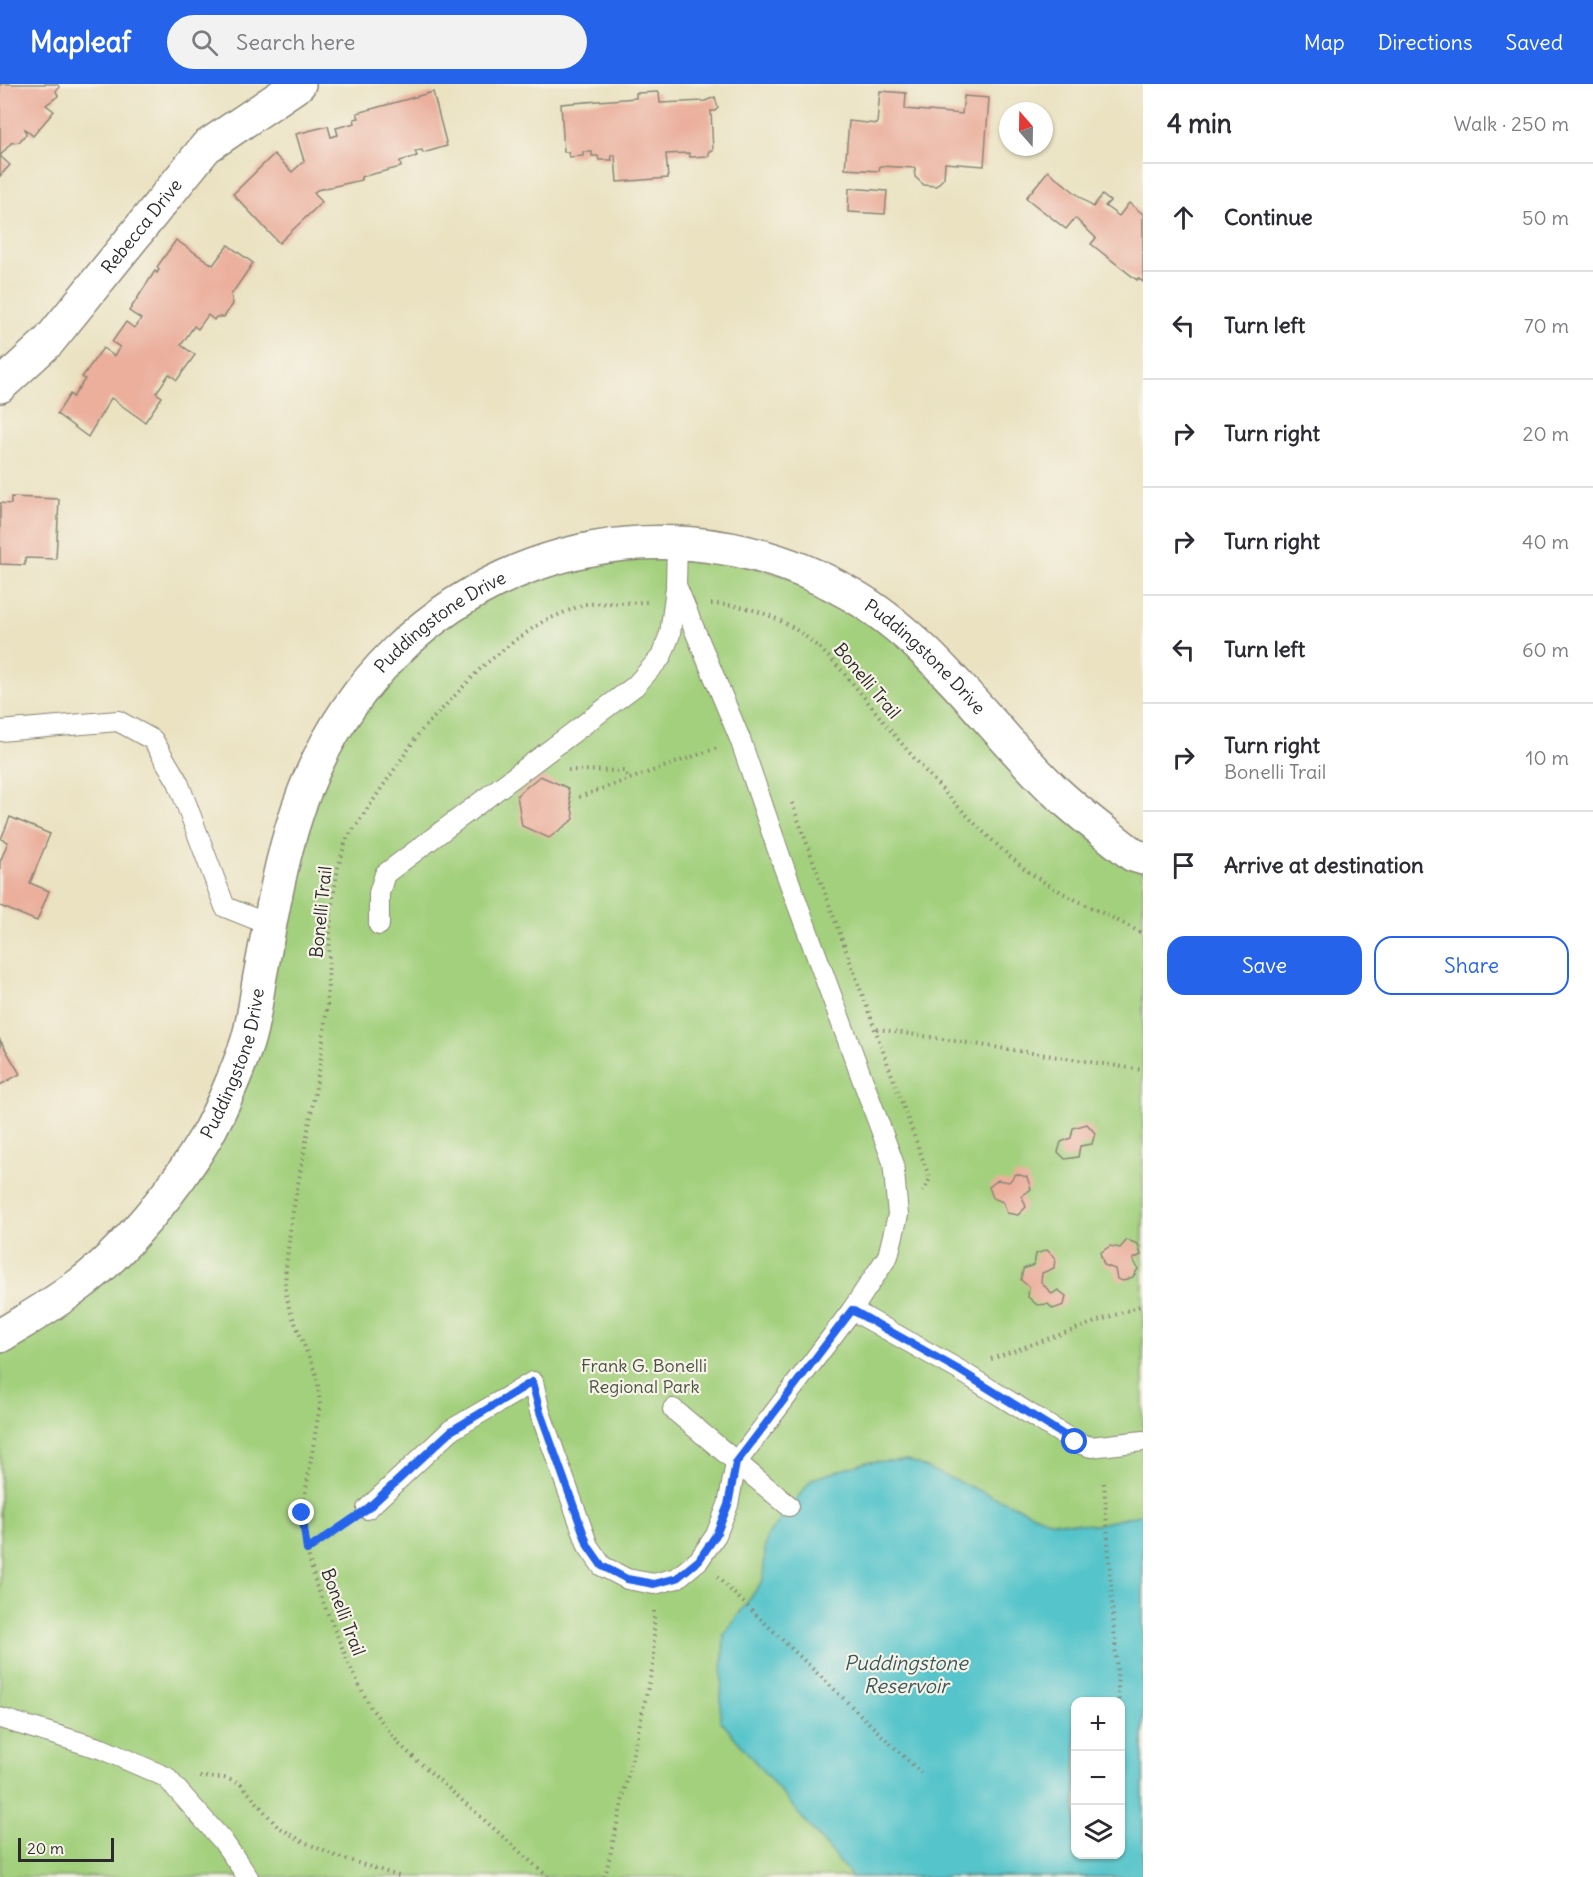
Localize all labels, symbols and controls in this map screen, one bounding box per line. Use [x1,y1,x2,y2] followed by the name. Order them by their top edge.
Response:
[167,15,587,69] search box
[30,24,131,60] text: Mapleaf
[188,26,221,59] icon: search
[236,28,355,56] text: Search here
[1304,29,1345,56] text: Map
[1378,29,1472,56] text: Directions
[1505,29,1563,56] text: Saved
[999,102,1053,156] north arrow
[1167,107,1232,140] text: 4 min
[1454,111,1569,136] text: Walk · 250 m
[96,174,187,278] street label: Rebecca Drive
[1167,201,1200,234] icon: ahead
[1224,203,1313,231] text: Continue
[1522,205,1569,230] text: 50 m
[1167,309,1200,342] icon: left
[1224,311,1305,339] text: Turn left
[1524,313,1569,338] text: 70 m
[1167,417,1200,450] icon: right
[1224,419,1320,447] text: Turn right
[1523,421,1569,446] text: 20 m
[1167,525,1200,558] icon: right
[1224,527,1320,555] text: Turn right
[1522,529,1569,554] text: 40 m
[369,566,509,678] street label: Puddingstone Drive
[860,594,991,719] street label: Puddingstone Drive
[1167,633,1200,666] icon: left
[1224,635,1305,663] text: Turn left
[1522,637,1569,662] text: 60 m
[829,638,906,723] street label: Bonelli Trail
[1224,731,1320,759] text: Turn right
[1167,741,1200,774] icon: right
[1526,745,1569,770] text: 10 m
[1224,759,1326,784] text: Bonelli Trail
[1167,849,1200,882] icon: arrive
[1224,851,1424,879] text: Arrive at destination
[304,865,337,959] street label: Bonelli Trail
[1167,936,1362,995] button: Save
[1374,936,1569,995] button: Share
[195,987,269,1143] street label: Puddingstone Drive
[581,1354,707,1398] park label: Frank G. Bonelli Regional Park
[1061,1428,1087,1454] route start
[288,1499,314,1525] route end
[316,1565,371,1659] street label: Bonelli Trail
[844,1650,969,1698] water label: Puddingstone Reservoir
[1071,1697,1125,1859] map controls
[1071,1697,1125,1751] button: +
[1071,1751,1125,1805] button: −
[1071,1805,1125,1859] button: layers
[18,1835,114,1862] scale bar
[27,1838,64,1858] text: 20 m

